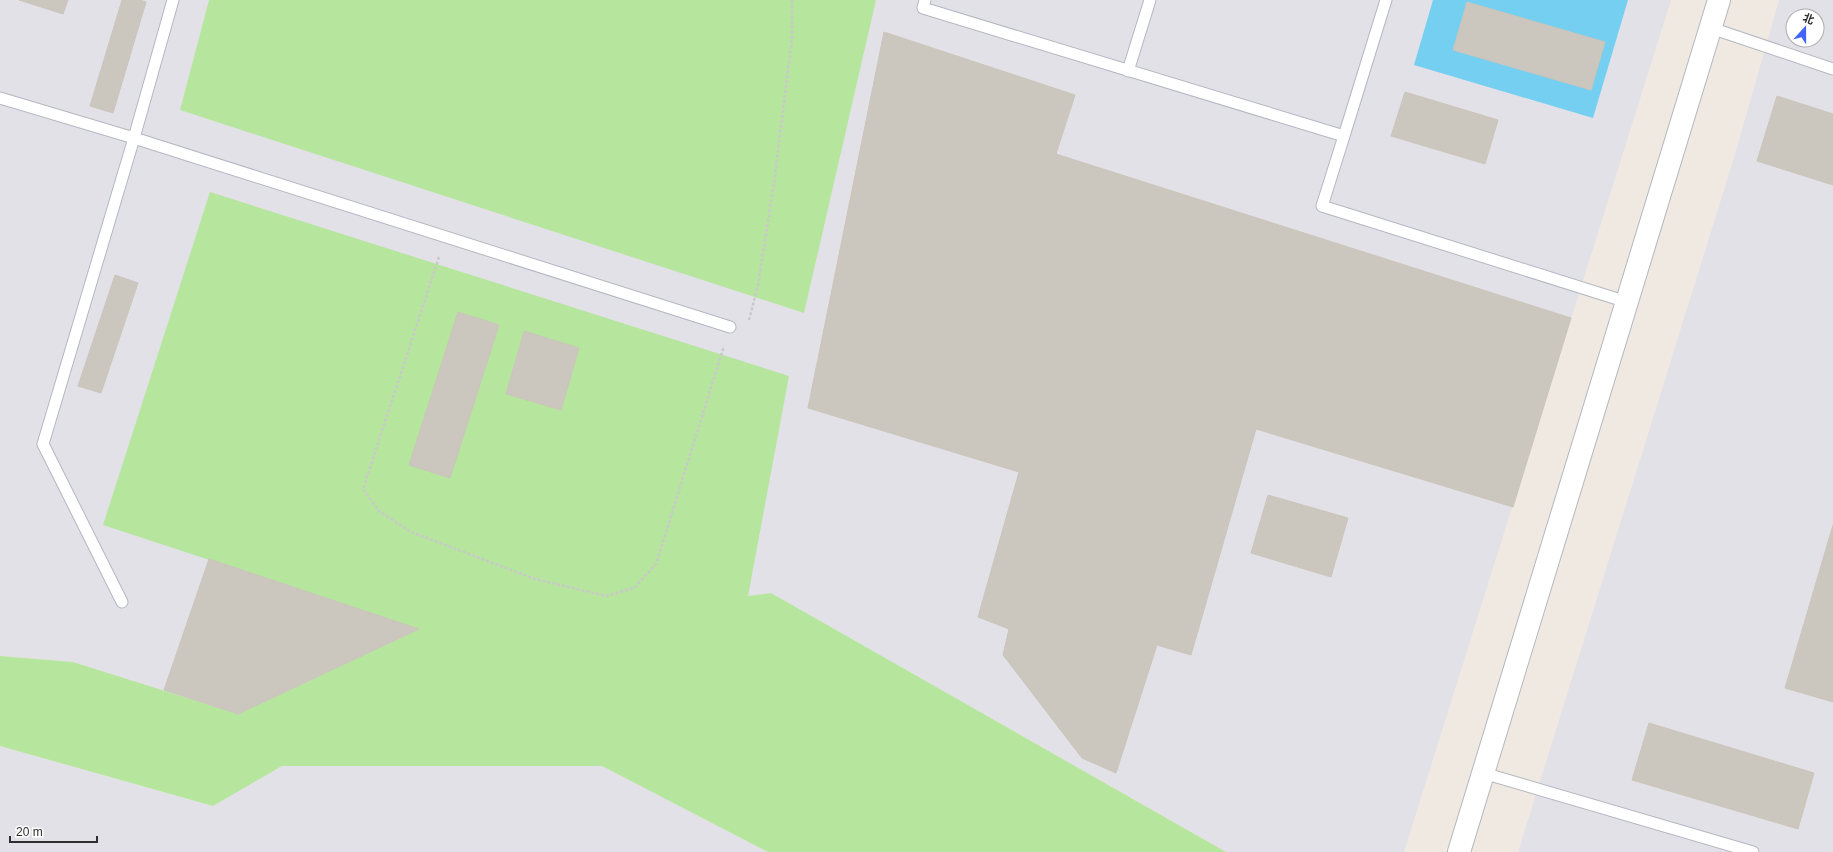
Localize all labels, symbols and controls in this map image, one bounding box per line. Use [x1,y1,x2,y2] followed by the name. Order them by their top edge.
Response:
[1785,8,1825,48] north arrow
[1801,11,1816,26] text: 北
[10,818,97,844] scale bar
[16,825,43,839] text: 20 m

